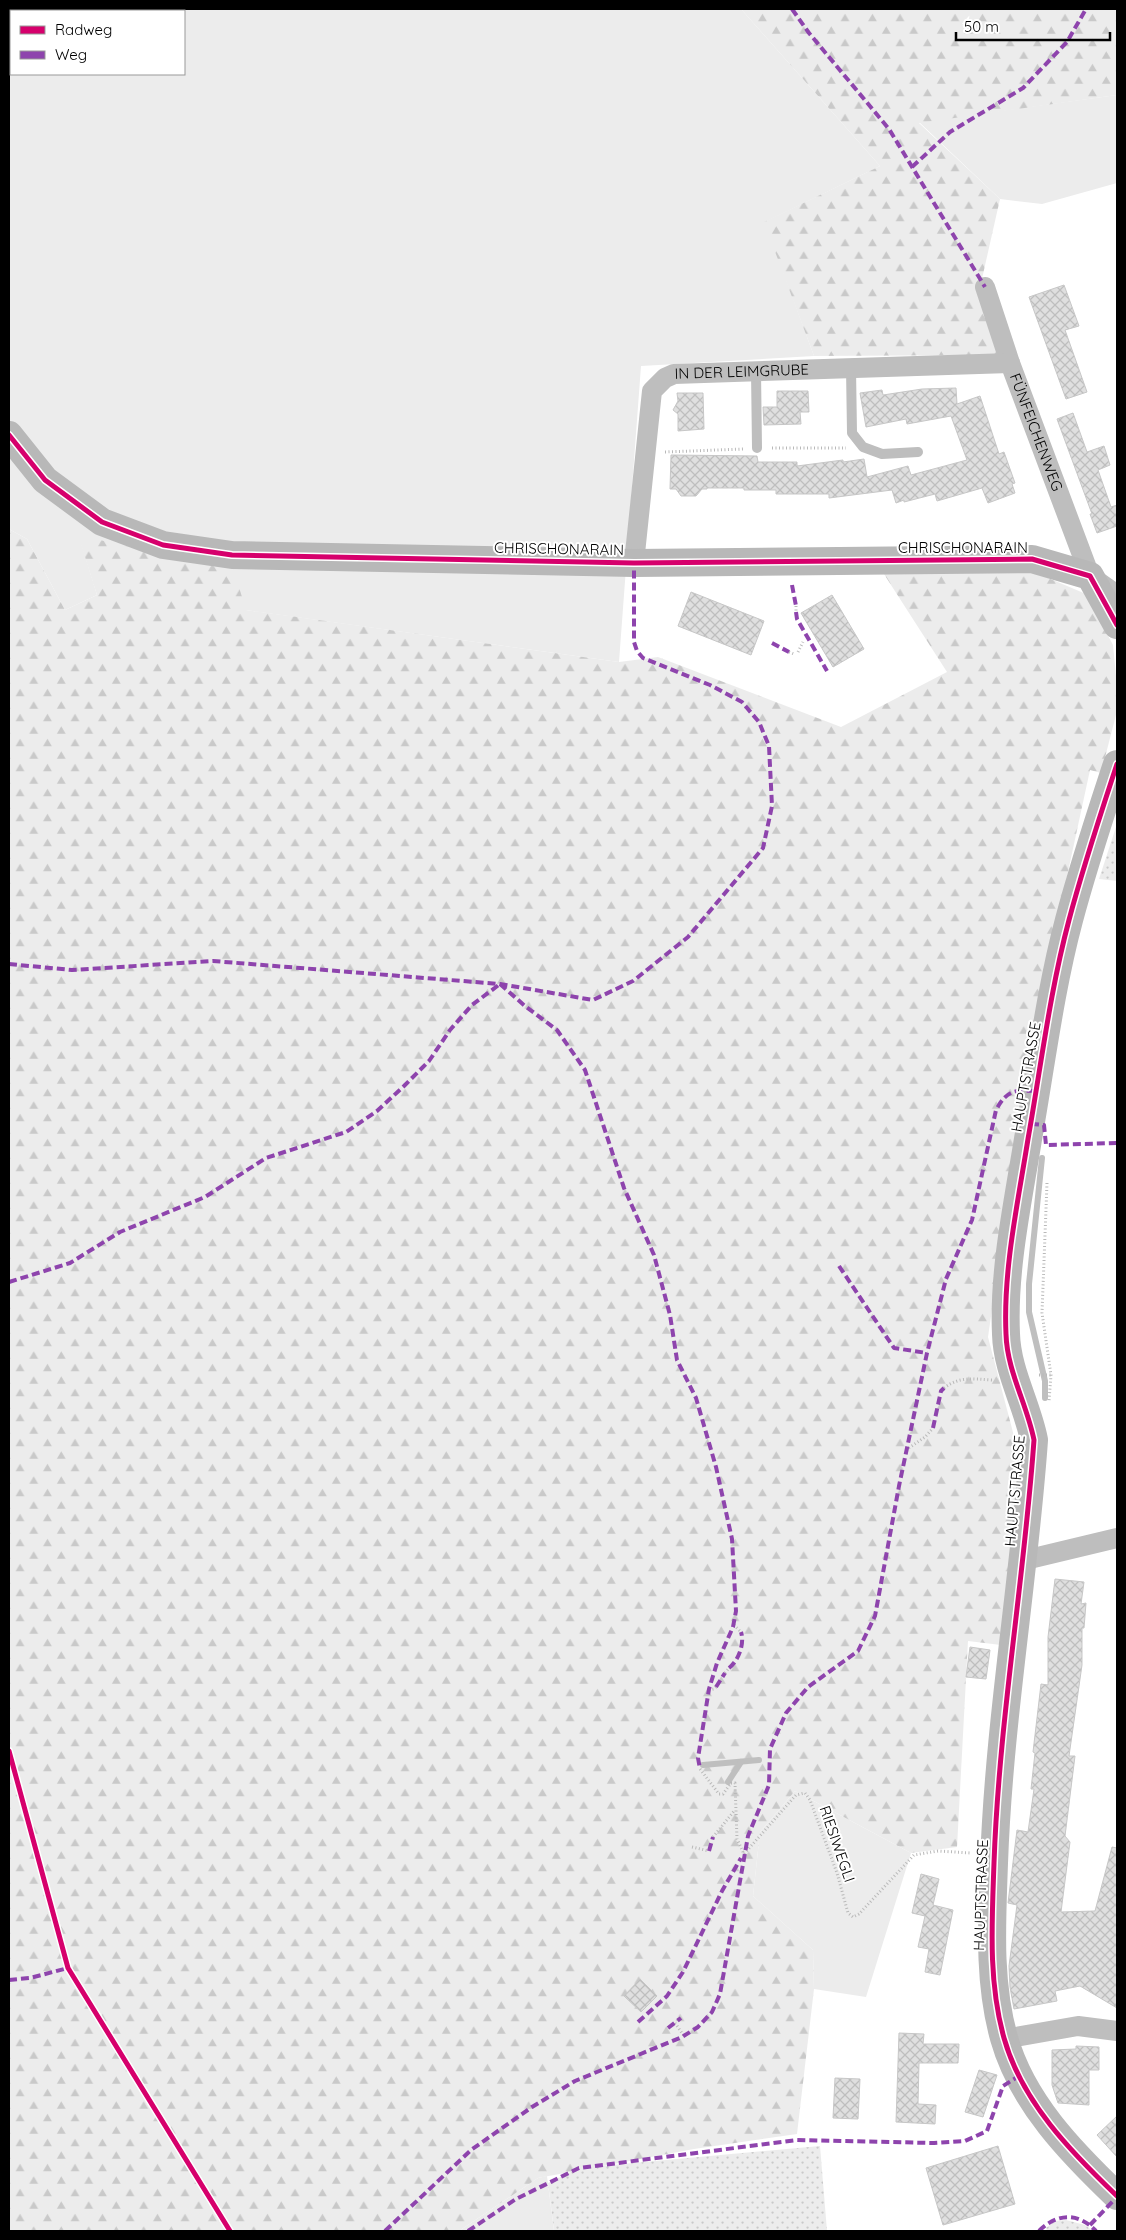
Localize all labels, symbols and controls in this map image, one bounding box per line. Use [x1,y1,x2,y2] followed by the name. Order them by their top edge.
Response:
[10,10,185,75] legend
[956,10,1110,42] scale bar
[964,17,999,36] text: 50 m
[55,20,112,39] text: Radweg
[55,45,87,64] text: Weg
[674,360,809,383] street label: IN DER LEIMGRUBE
[1006,370,1067,494] street label: FÜNFEICHENWEG
[494,538,624,559] street label: CHRISCHONARAIN
[898,538,1028,557] street label: CHRISCHONARAIN
[1006,1020,1045,1134] street label: HAUPTSTRASSE
[1000,1434,1029,1547] street label: HAUPTSTRASSE
[816,1803,859,1885] street label: RIESIWEGLI
[969,1839,992,1951] street label: HAUPTSTRASSE

